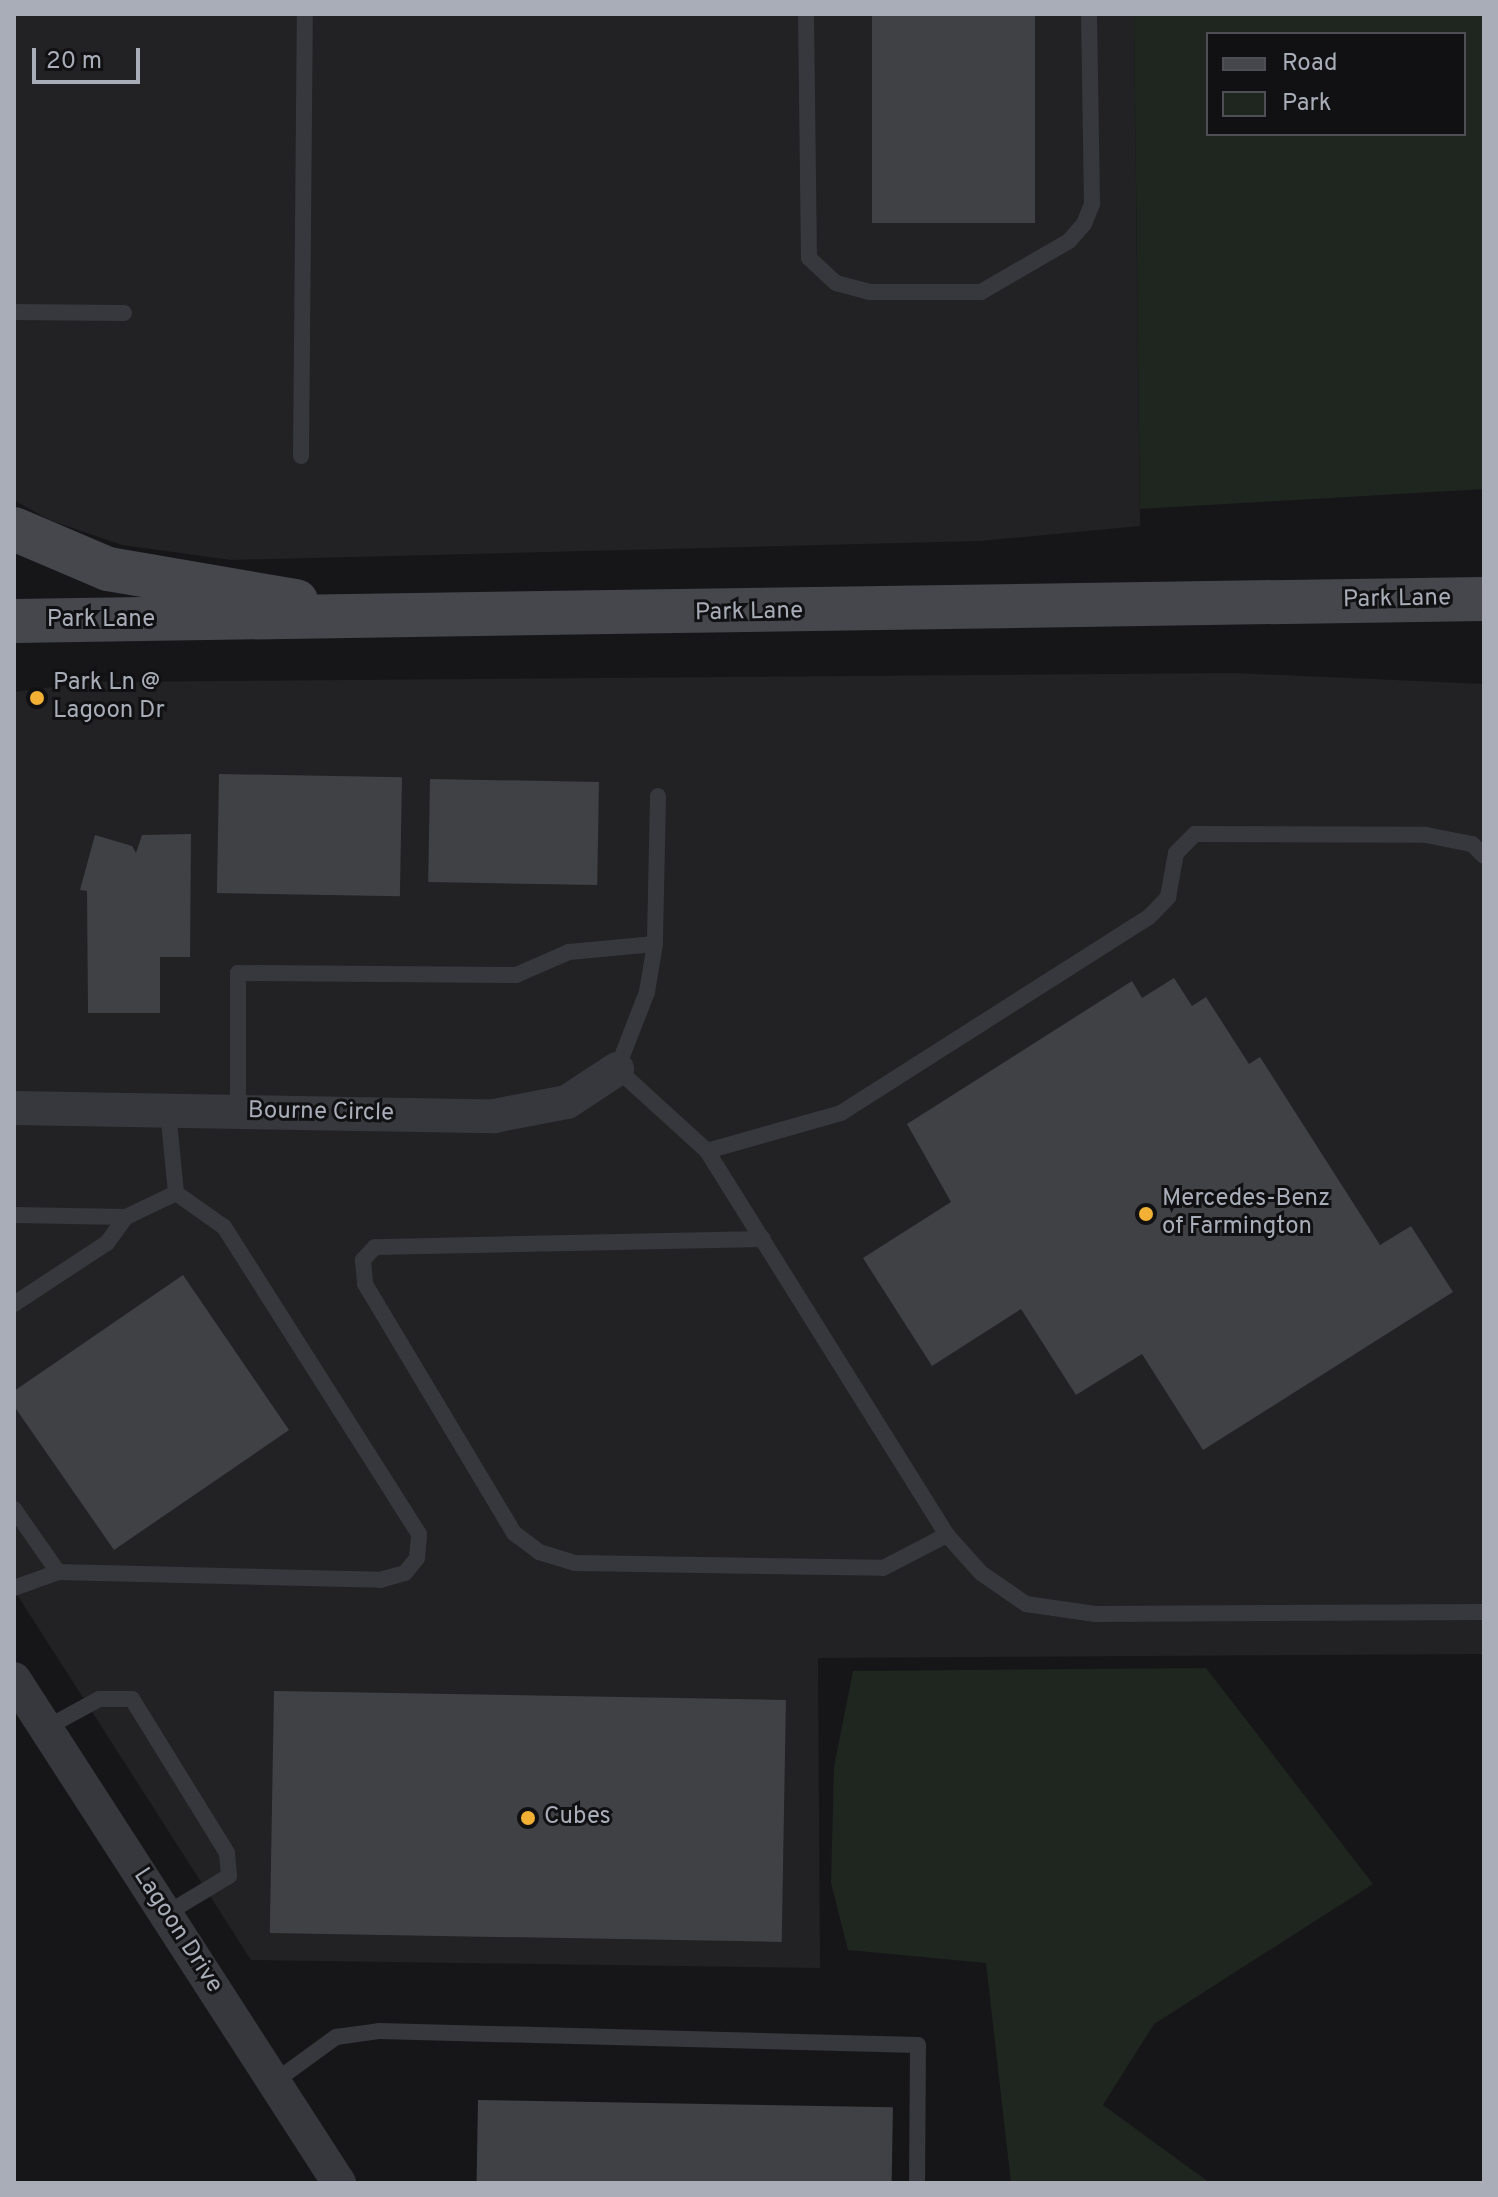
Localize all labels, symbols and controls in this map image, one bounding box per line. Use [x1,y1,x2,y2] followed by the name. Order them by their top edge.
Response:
[36,32,144,82] scale bar
[1206,32,1466,136] legend
[46,47,102,77] text: 20 m
[1282,49,1338,79] text: Road
[1282,89,1332,119] text: Park
[1343,585,1451,615] street label: Park Lane
[695,598,803,628] street label: Park Lane
[47,607,155,635] street label: Park Lane
[53,670,165,726] place label: Park Ln @ Lagoon Dr
[28,689,46,707] marker: Park Ln @ Lagoon Dr
[248,1097,394,1129] street label: Bourne Circle
[1162,1186,1330,1242] place label: Mercedes-Benz of Farmington
[1137,1205,1155,1223] marker: Mercedes-Benz of Farmington
[544,1804,611,1832] place label: Cubes
[519,1809,537,1827] marker: Cubes
[126,1863,228,1999] street label: Lagoon Drive

